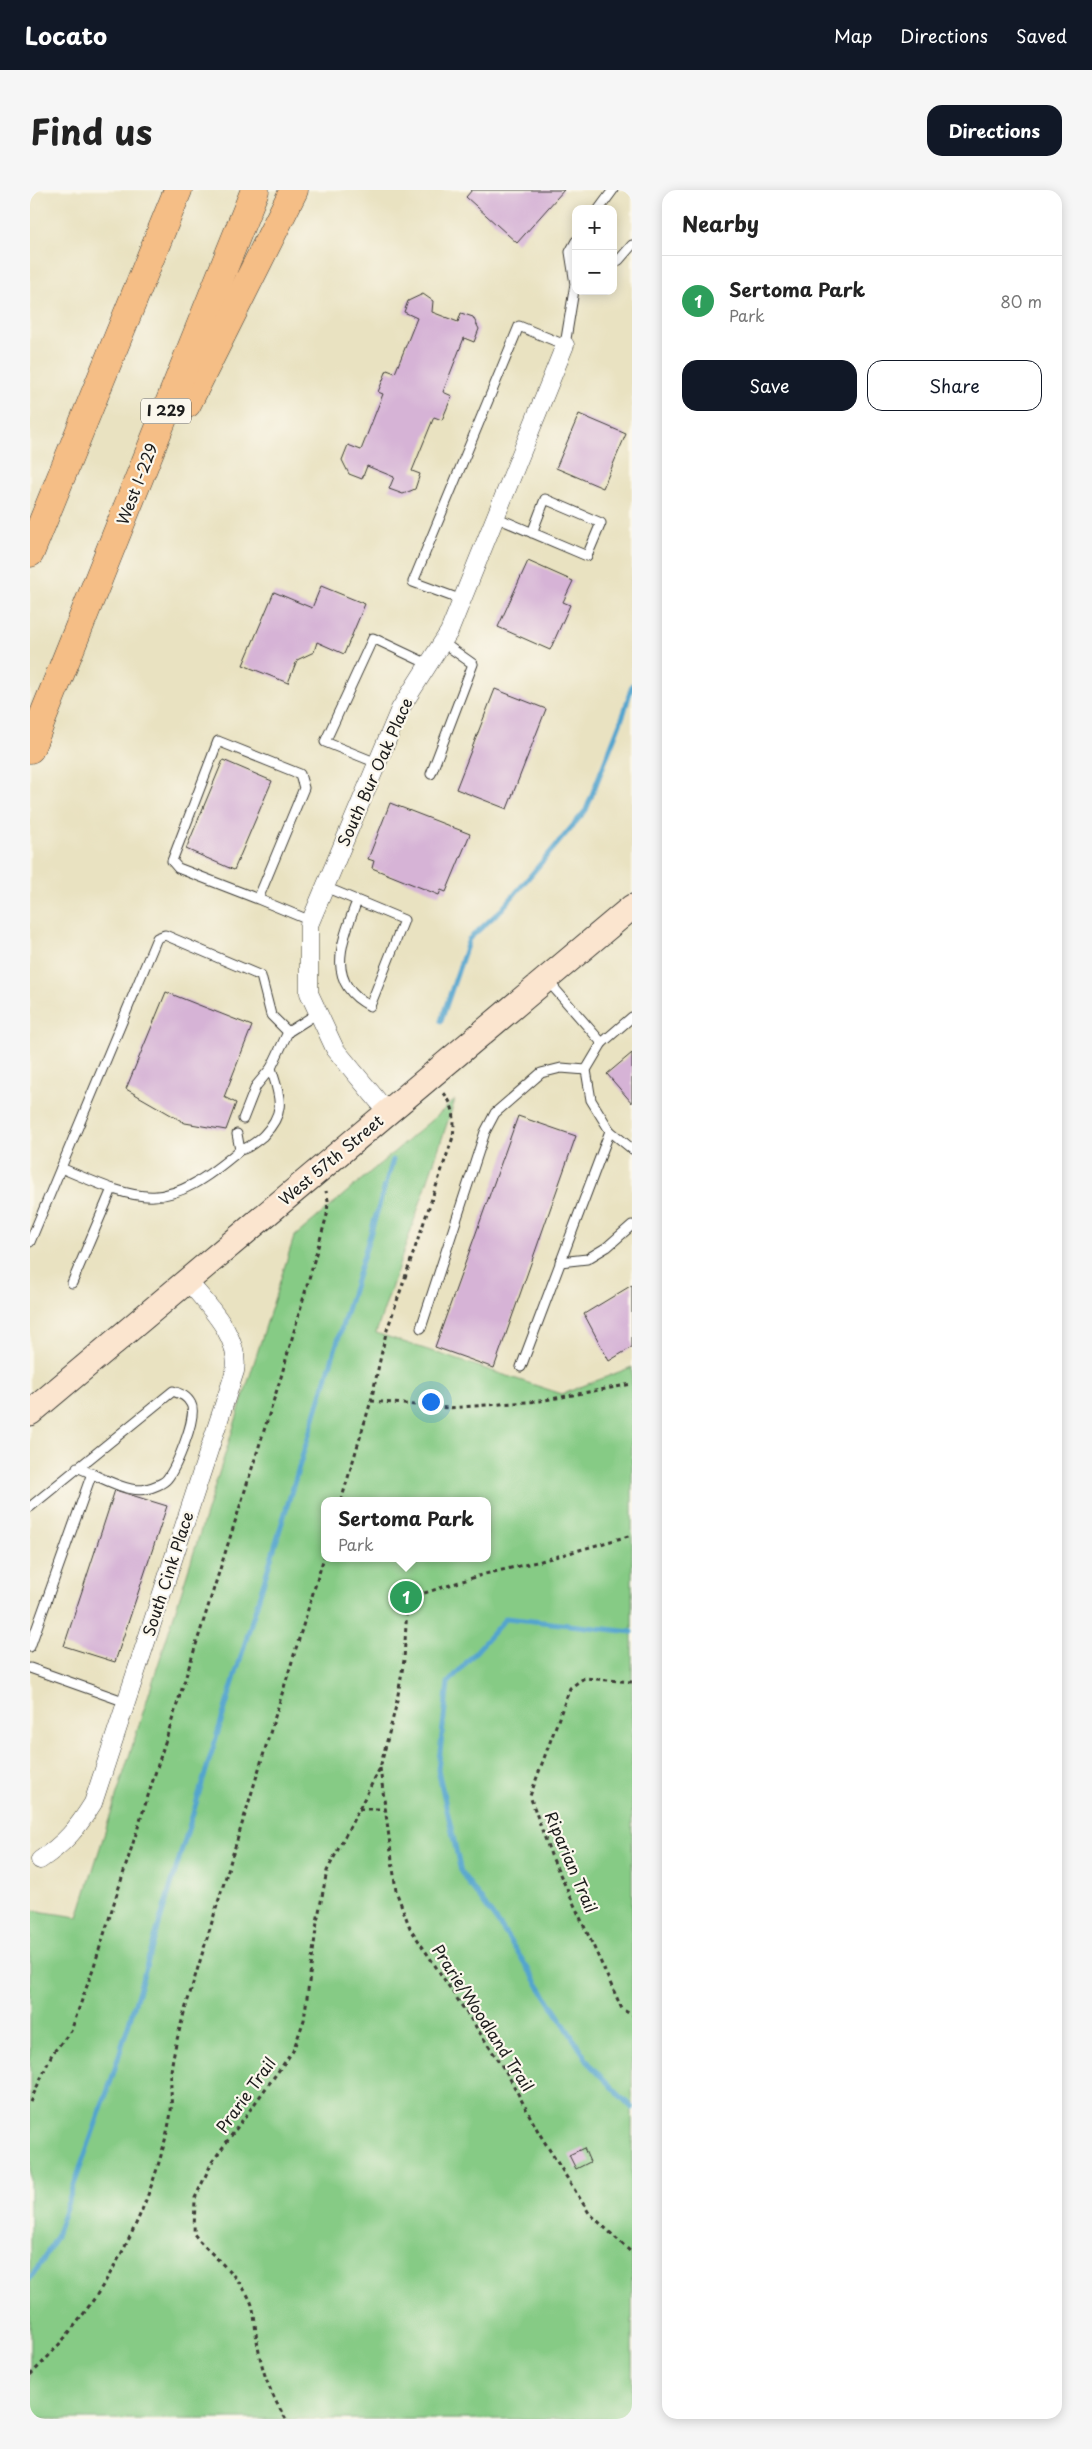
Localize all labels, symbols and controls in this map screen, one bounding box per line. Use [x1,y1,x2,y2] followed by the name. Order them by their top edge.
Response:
[25,17,107,53] text: Locato
[834,22,872,49] text: Map
[900,22,988,49] text: Directions
[1016,22,1067,49] text: Saved
[30,104,152,157] text: Find us
[927,105,1062,156] button: Directions
[572,205,617,295] map controls
[572,205,617,250] button: +
[682,207,759,239] text: Nearby
[572,250,617,295] button: −
[729,275,865,303] text: Sertoma Park
[694,289,702,313] text: 1
[1000,289,1042,313] text: 80 m
[729,303,765,327] text: Park
[682,360,857,411] button: Save
[867,360,1042,411] button: Share
[141,398,191,424] road number: I 229
[109,439,163,528] street label: West I-229
[331,693,418,850] street label: South Bur Oak Place
[273,1108,388,1210] street label: West 57th Street
[418,1389,444,1415] your location
[321,1497,491,1562] popup
[338,1504,474,1532] text: Sertoma Park
[136,1508,199,1639] street label: South Cink Place
[338,1532,374,1556] text: Park
[390,1578,422,1616] pin: 1
[540,1807,604,1916] street label: Riparian Trail
[427,1939,541,2096] street label: Prarie/Woodland Trail
[210,2052,281,2137] street label: Prarie Trail

